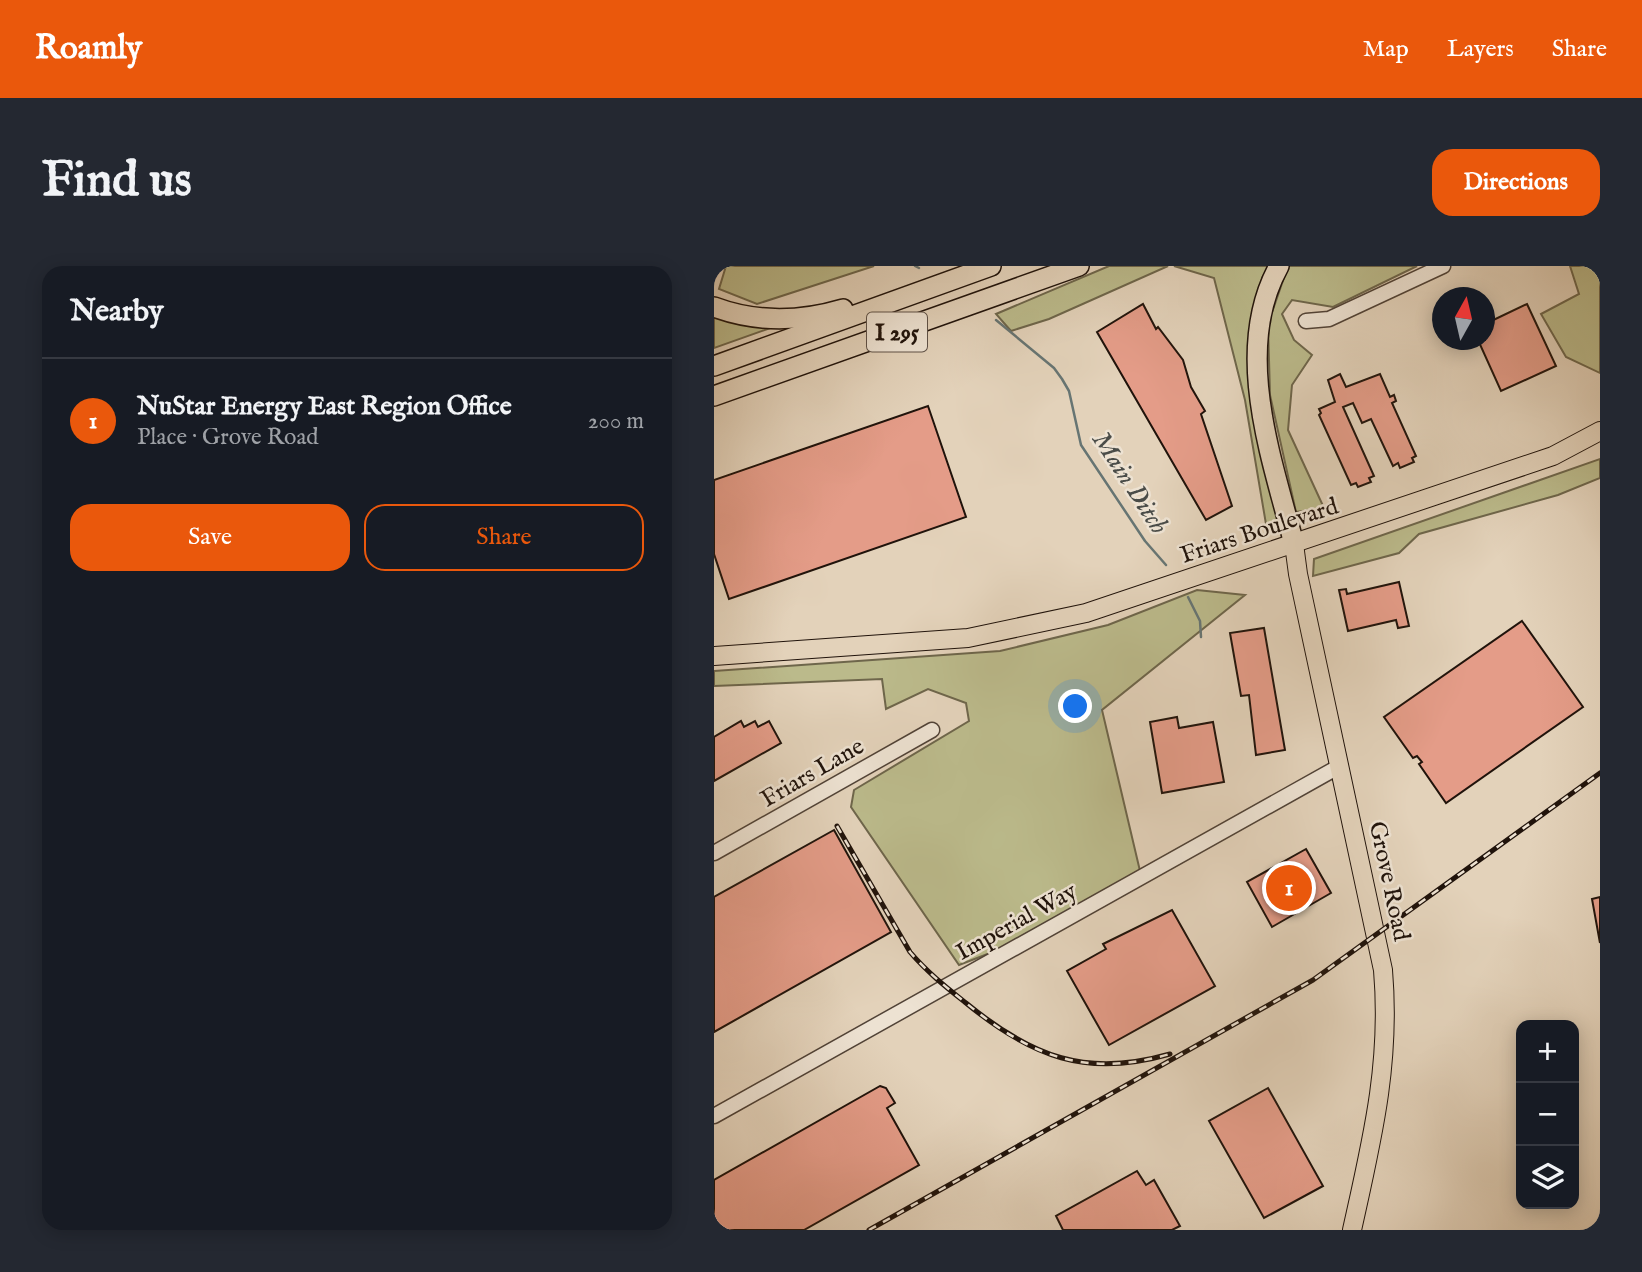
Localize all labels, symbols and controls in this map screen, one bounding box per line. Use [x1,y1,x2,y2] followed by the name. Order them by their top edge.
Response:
[35,28,142,70] text: Roamly
[1363,34,1409,65] text: Map
[1447,34,1514,65] text: Layers
[1552,34,1607,65] text: Share
[1432,149,1600,216] button: Directions
[42,151,192,213] text: Find us
[1432,287,1495,350] north arrow
[70,293,163,331] text: Nearby
[867,312,927,352] road number: I 295
[137,390,512,423] text: NuStar Energy East Region Office
[89,407,97,436] text: 1
[588,407,644,436] text: 200 m
[137,423,319,452] text: Place · Grove Road
[1084,425,1175,540] water label: Main Ditch
[1177,491,1343,572] street label: Friars Boulevard
[70,504,350,571] button: Save
[364,504,644,571] button: Share
[1058,689,1092,723] your location
[756,731,870,815] street label: Friars Lane
[1361,819,1416,944] street label: Grove Road
[1266,862,1312,914] pin: 1
[951,876,1083,968] street label: Imperial Way
[1516,1020,1579,1209] map controls
[1516,1020,1579,1083] button: +
[1516,1083,1579,1146] button: −
[1516,1146,1579,1209] button: layers

